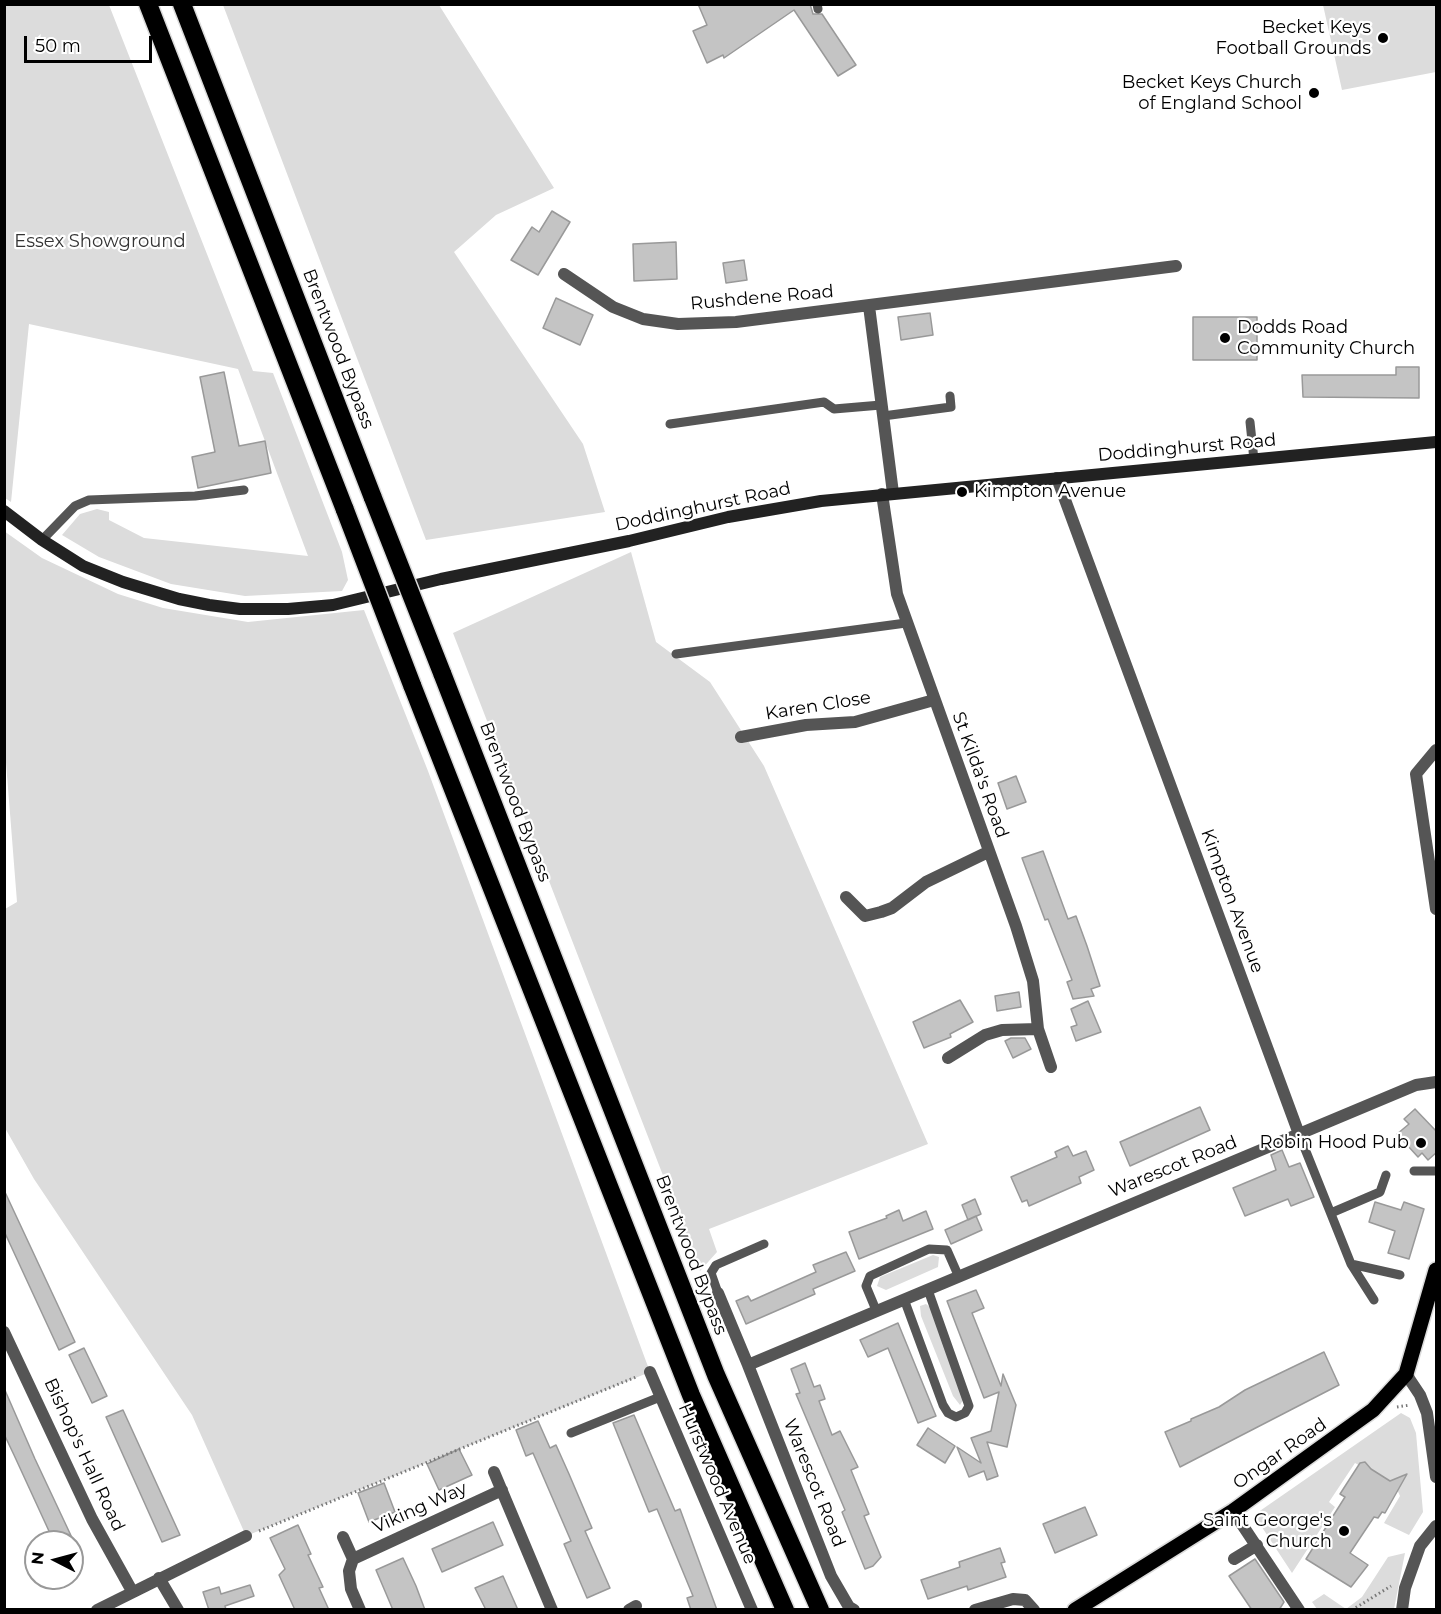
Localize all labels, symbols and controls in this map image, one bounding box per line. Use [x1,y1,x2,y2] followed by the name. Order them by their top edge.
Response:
[1215,17,1371,60] place label: Becket Keys Football Grounds
[27,24,154,62] scale bar
[1376,31,1390,45] marker: Becket Keys Football Grounds
[35,35,81,57] text: 50 m
[1122,72,1302,115] place label: Becket Keys Church of England School
[1307,86,1321,100] marker: Becket Keys Church of England School
[14,231,186,253] park label: Essex Showground
[298,266,378,432] street label: Brentwood Bypass
[689,281,835,315] street label: Rushdene Road
[1237,317,1415,360] place label: Dodds Road Community Church
[1218,331,1232,345] marker: Dodds Road Community Church
[1097,429,1277,467] street label: Doddinghurst Road
[613,478,793,536] street label: Doddinghurst Road
[974,481,1126,503] place label: Kimpton Avenue
[955,485,969,499] marker: Kimpton Avenue
[764,687,872,725] street label: Karen Close
[947,709,1013,841] street label: St Kilda's Road
[475,719,555,885] street label: Brentwood Bypass
[1196,826,1268,976] street label: Kimpton Avenue
[1106,1131,1240,1203] street label: Warescot Road
[1259,1132,1409,1154] place label: Robin Hood Pub
[1414,1136,1428,1150] marker: Robin Hood Pub
[651,1172,731,1338] street label: Brentwood Bypass
[39,1375,129,1535] street label: Bishop's Hall Road
[673,1400,761,1568] street label: Hurstwood Avenue
[1229,1414,1331,1494] street label: Ongar Road
[778,1416,850,1550] street label: Warescot Road
[369,1478,471,1538] street label: Viking Way
[1203,1510,1332,1552] place label: Saint George's Church
[1337,1524,1351,1538] marker: Saint George's Church
[24,1530,84,1590] north arrow
[27,1551,48,1566] text: N

